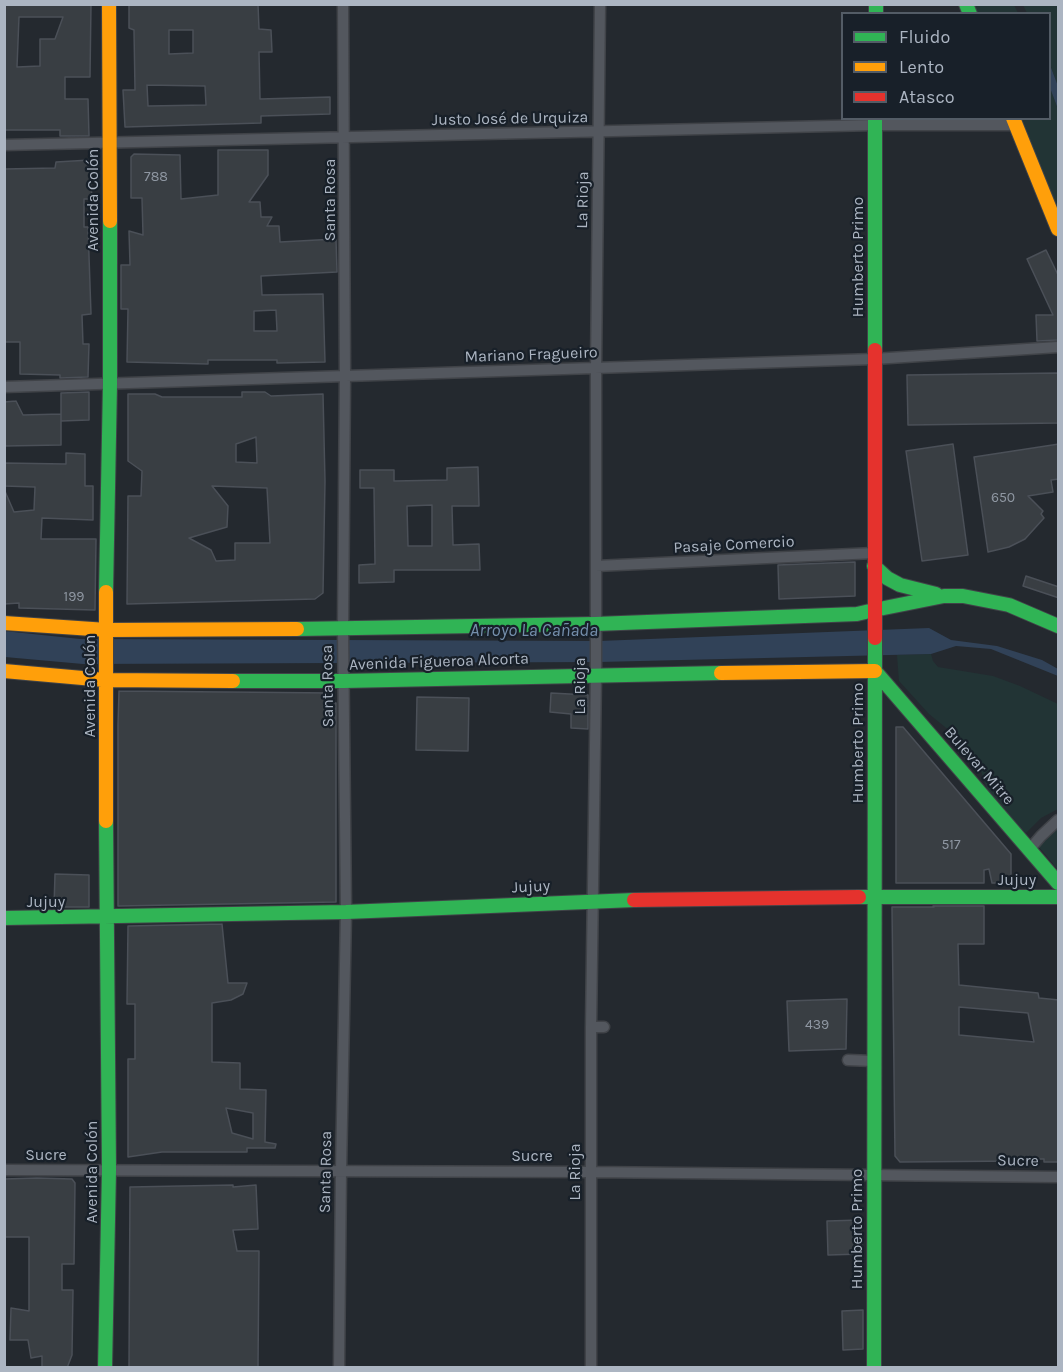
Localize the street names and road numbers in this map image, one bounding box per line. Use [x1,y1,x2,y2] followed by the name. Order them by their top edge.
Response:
[432,108,588,130] street label: Justo José de Urquiza
[83,148,103,252] street label: Avenida Colón
[320,159,340,241] street label: Santa Rosa
[573,171,593,229] street label: La Rioja
[848,197,868,317] street label: Humberto Primo
[464,343,598,367] street label: Mariano Fragueiro
[673,532,795,558] street label: Pasaje Comercio
[80,634,100,738] street label: Avenida Colón
[318,645,338,727] street label: Santa Rosa
[349,649,529,675] street label: Avenida Figueroa Alcorta
[570,657,590,715] street label: La Rioja
[848,683,868,803] street label: Humberto Primo
[940,723,1018,809] street label: Bulevar Mitre
[998,870,1036,890] street label: Jujuy
[511,876,551,898] street label: Jujuy
[27,892,65,912] street label: Jujuy
[82,1120,102,1224] street label: Avenida Colón
[316,1131,336,1213] street label: Santa Rosa
[565,1143,585,1201] street label: La Rioja
[25,1145,67,1165] street label: Sucre
[511,1146,553,1166] street label: Sucre
[997,1151,1039,1171] street label: Sucre
[847,1169,867,1289] street label: Humberto Primo

